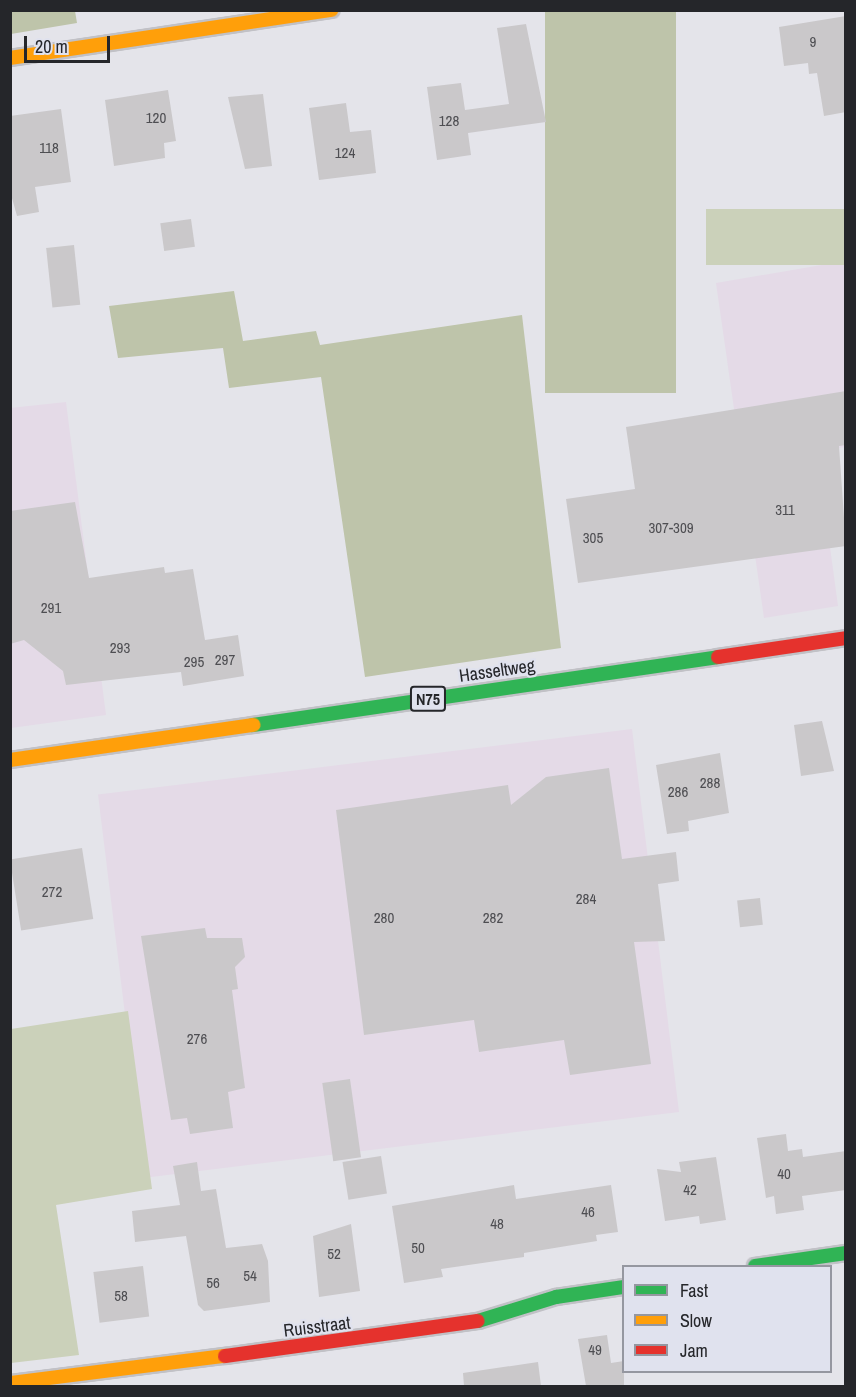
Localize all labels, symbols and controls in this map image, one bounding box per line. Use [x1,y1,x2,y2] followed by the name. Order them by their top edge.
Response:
[27,24,112,62] scale bar
[810,33,816,51] house number: 9
[35,34,68,59] text: 20 m
[146,109,166,127] house number: 120
[439,112,459,130] house number: 128
[39,139,59,157] house number: 118
[335,144,355,162] house number: 124
[775,501,795,519] house number: 311
[648,519,694,537] house number: 307-309
[583,529,603,547] house number: 305
[41,599,61,617] house number: 291
[110,639,130,657] house number: 293
[215,651,235,669] house number: 297
[184,653,204,671] house number: 295
[458,655,536,687] street label: Hasseltweg
[408,686,448,712] road number: N75
[700,774,720,792] house number: 288
[668,783,688,801] house number: 286
[42,883,62,901] house number: 272
[576,890,596,908] house number: 284
[374,909,394,927] house number: 280
[483,909,503,927] house number: 282
[187,1030,207,1048] house number: 276
[777,1165,791,1183] house number: 40
[683,1181,697,1199] house number: 42
[581,1203,595,1221] house number: 46
[490,1215,504,1233] house number: 48
[411,1239,425,1257] house number: 50
[327,1245,341,1263] house number: 52
[622,1265,832,1373] legend
[243,1267,257,1285] house number: 54
[206,1274,220,1292] house number: 56
[680,1278,708,1303] text: Fast
[114,1287,128,1305] house number: 58
[680,1308,712,1333] text: Slow
[282,1312,352,1342] street label: Ruisstraat
[680,1338,708,1363] text: Jam
[588,1341,602,1359] house number: 49

